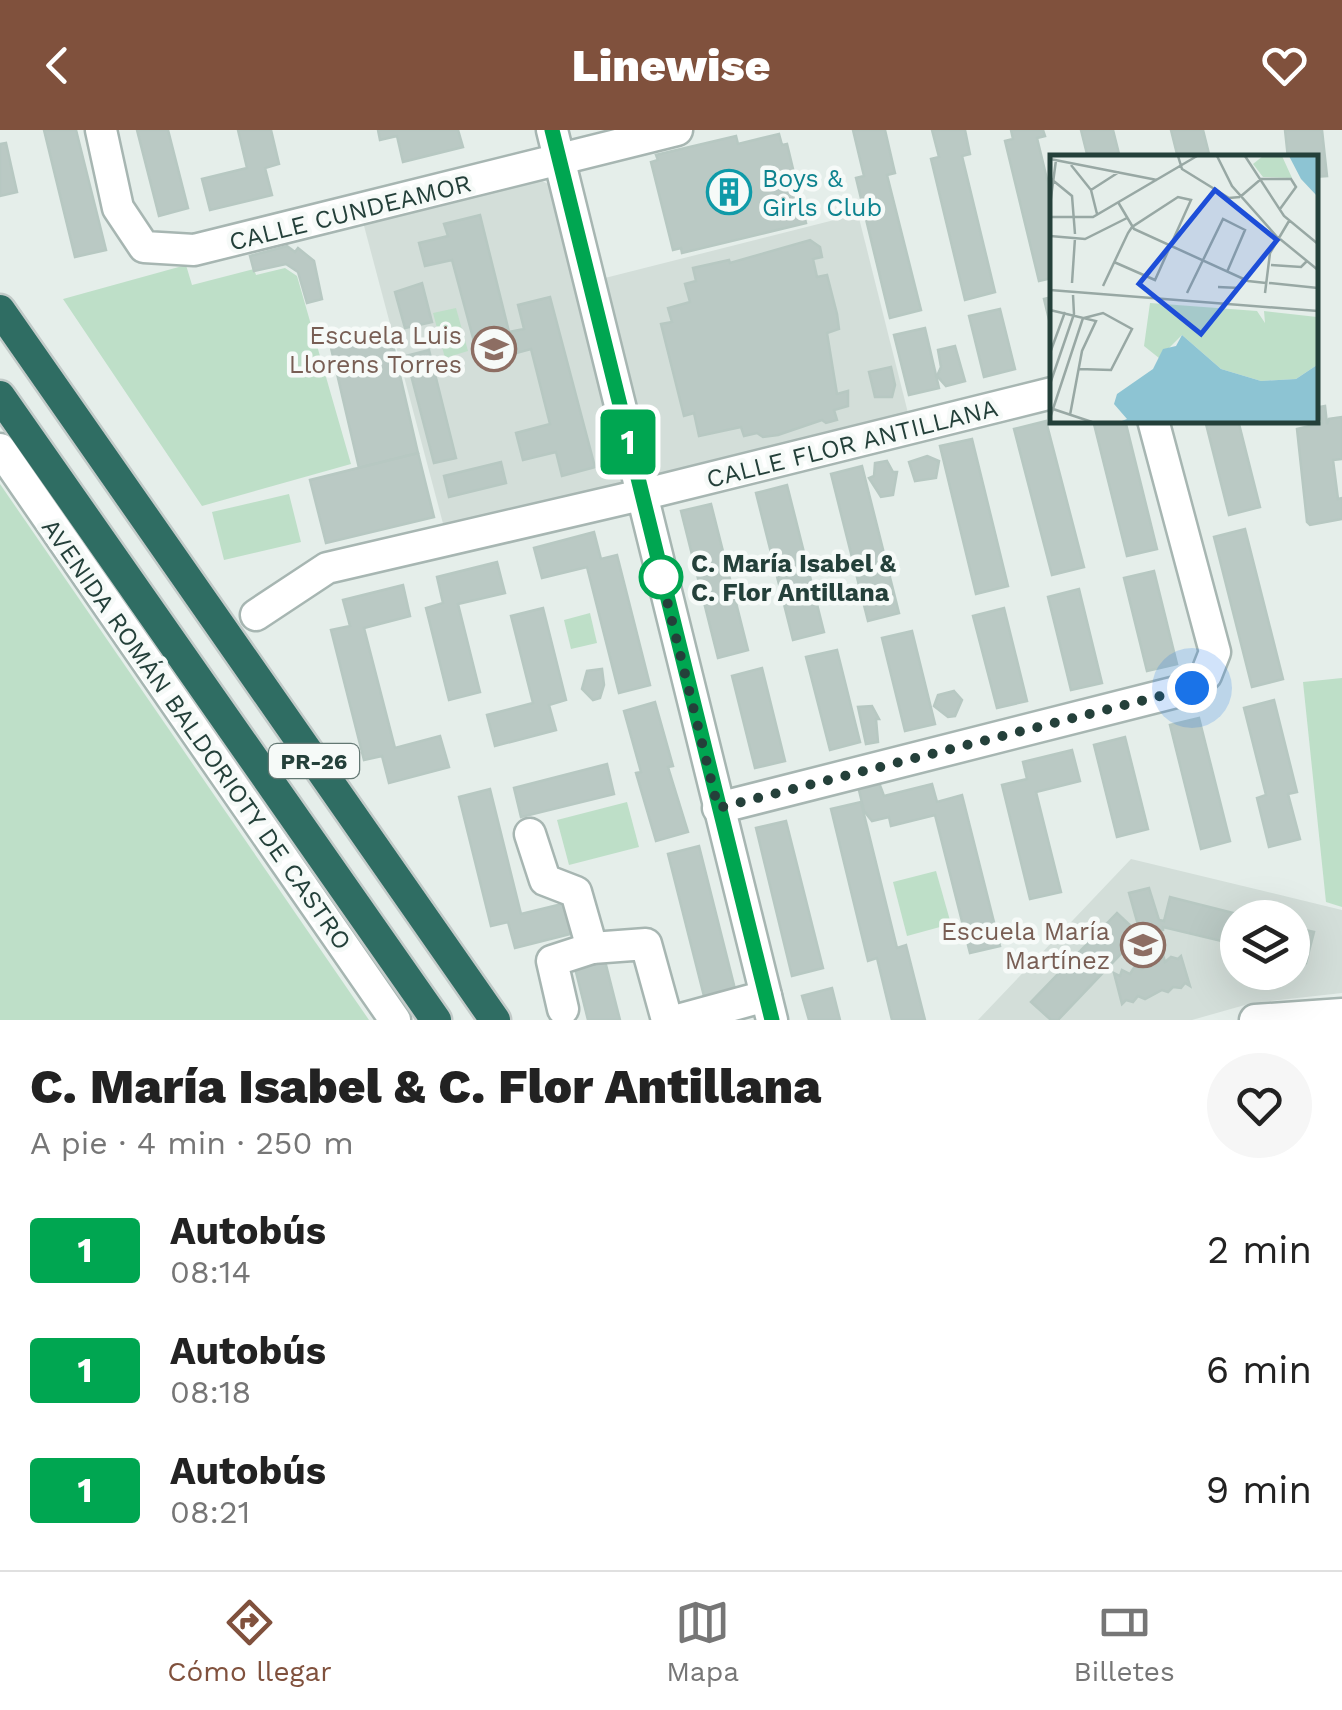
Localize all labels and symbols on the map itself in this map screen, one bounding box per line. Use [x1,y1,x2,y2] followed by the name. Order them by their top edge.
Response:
[1050,155,1317,422] inset map
[762,164,882,222] place label: Boys & Girls Club
[226,168,474,257] street label: CALLE CUNDEAMOR
[706,169,752,215] building icon: Boys & Girls Club
[289,321,462,379] place label: Escuela Luis Llorens Torres
[471,326,517,372] school or university icon: Escuela Luis Llorens Torres
[704,393,1001,494] street label: CALLE FLOR ANTILLANA
[596,410,660,474] line badge: 1
[36,513,357,955] street label: AVENIDA ROMÁN BALDORIOTY DE CASTRO
[691,549,897,607] place label: C. María Isabel & C. Flor Antillana
[640,556,682,598] marker: C. María Isabel & C. Flor Antillana
[1167,663,1217,713] your location
[269,744,359,778] road number: PR-26
[941,917,1110,975] place label: Escuela María Martínez
[1120,922,1166,968] school or university icon: Escuela María Martínez

